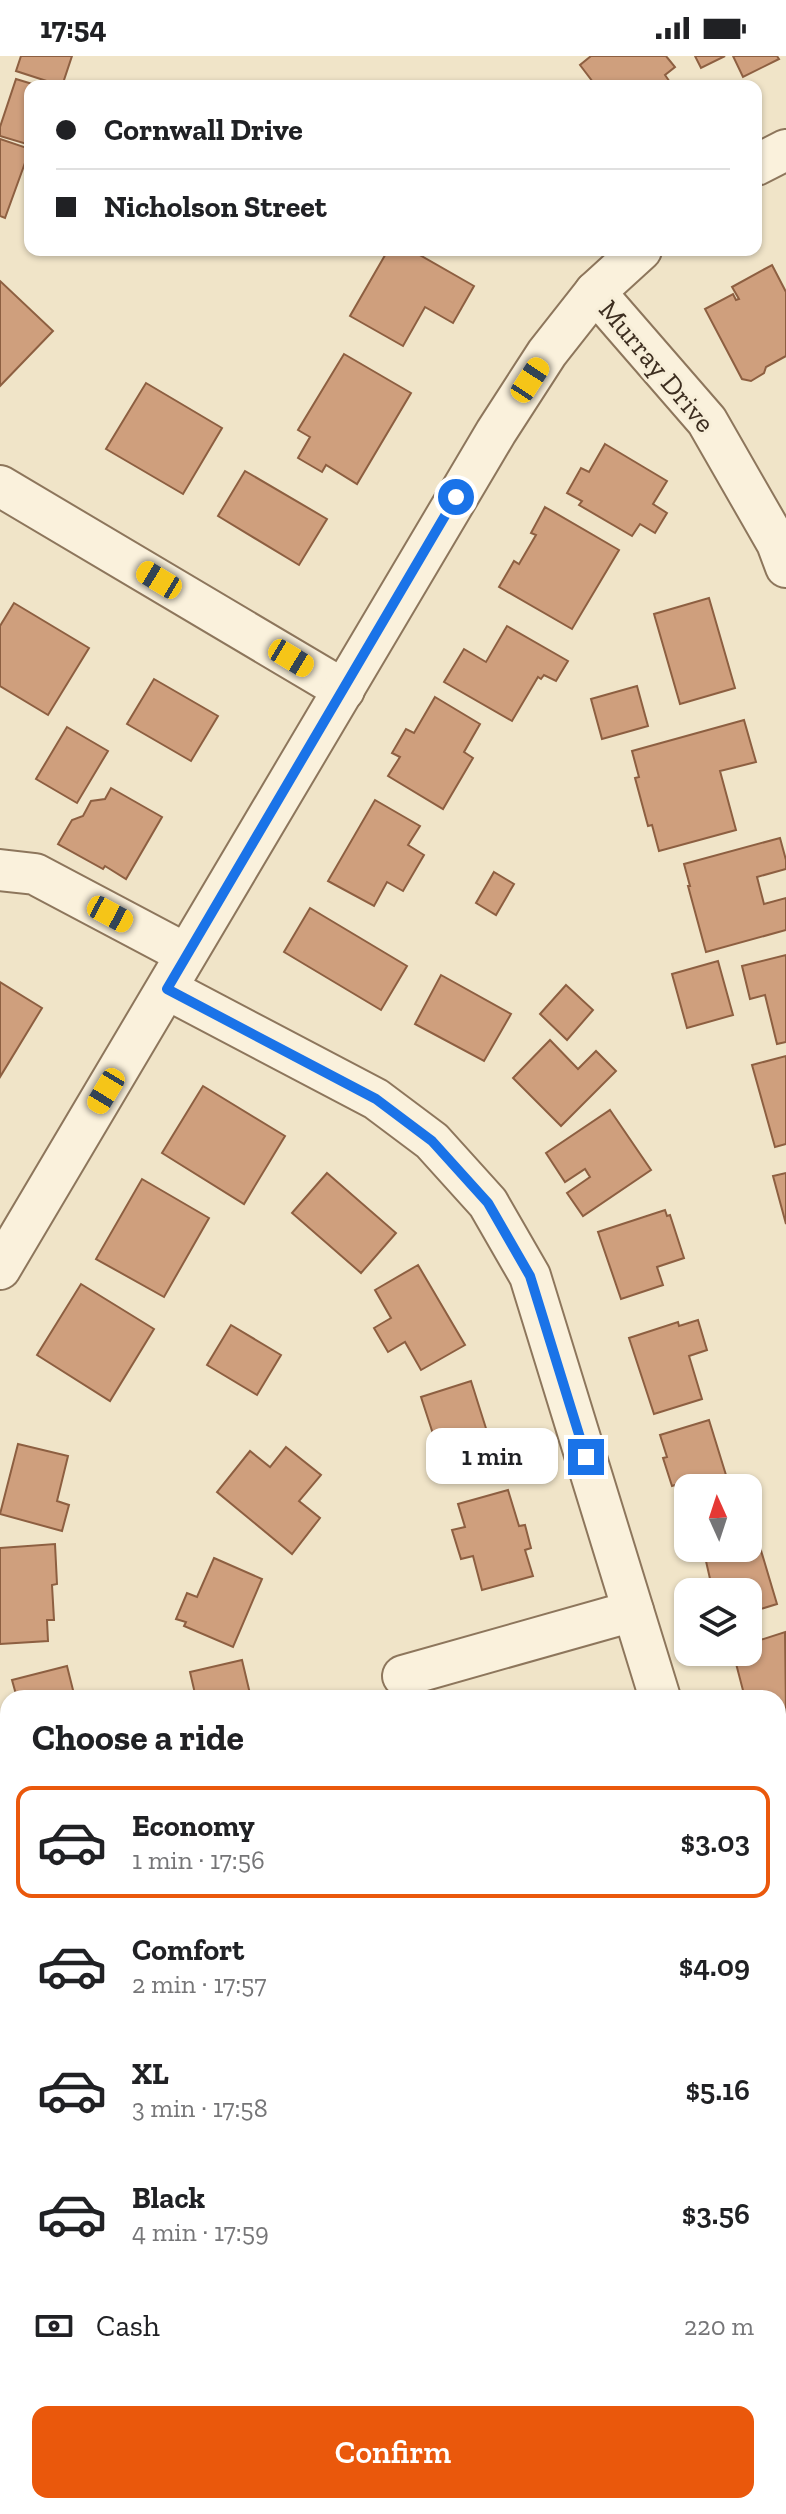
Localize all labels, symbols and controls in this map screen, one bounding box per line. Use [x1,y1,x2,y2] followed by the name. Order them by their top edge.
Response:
[40,10,107,46] text: 17:54
[104,112,303,148] text: Cornwall Drive
[104,189,327,225] text: Nicholson Street
[592,293,722,439] street label: Murray Drive
[507,353,553,407] car
[438,479,474,515] route start
[132,557,186,603] car
[264,635,318,681] car
[83,892,137,936] car
[83,1064,129,1118] car
[426,1429,558,1485] callout: 1 min
[568,1439,604,1475] route end
[461,1440,523,1472] text: 1 min
[674,1474,762,1562] north arrow
[674,1474,762,1666] map controls
[674,1578,762,1666] button: layers
[32,1716,244,1759] text: Choose a ride
[36,1806,108,1878] icon: car
[132,1808,255,1844] text: Economy
[681,1824,750,1860] text: $3.03
[132,1844,265,1876] text: 1 min · 17:56
[36,1930,108,2002] icon: car
[132,1932,244,1968] text: Comfort
[679,1948,750,1984] text: $4.09
[132,1968,267,2000] text: 2 min · 17:57
[36,2054,108,2126] icon: car
[132,2056,169,2092] text: XL
[685,2072,750,2108] text: $5.16
[132,2092,268,2124] text: 3 min · 17:58
[36,2178,108,2250] icon: car
[132,2180,205,2216] text: Black
[682,2196,750,2232] text: $3.56
[132,2216,269,2248] text: 4 min · 17:59
[32,2304,76,2348] icon: cash
[96,2308,160,2344] text: Cash
[684,2310,754,2342] text: 220 m
[32,2406,754,2498] button: Confirm

